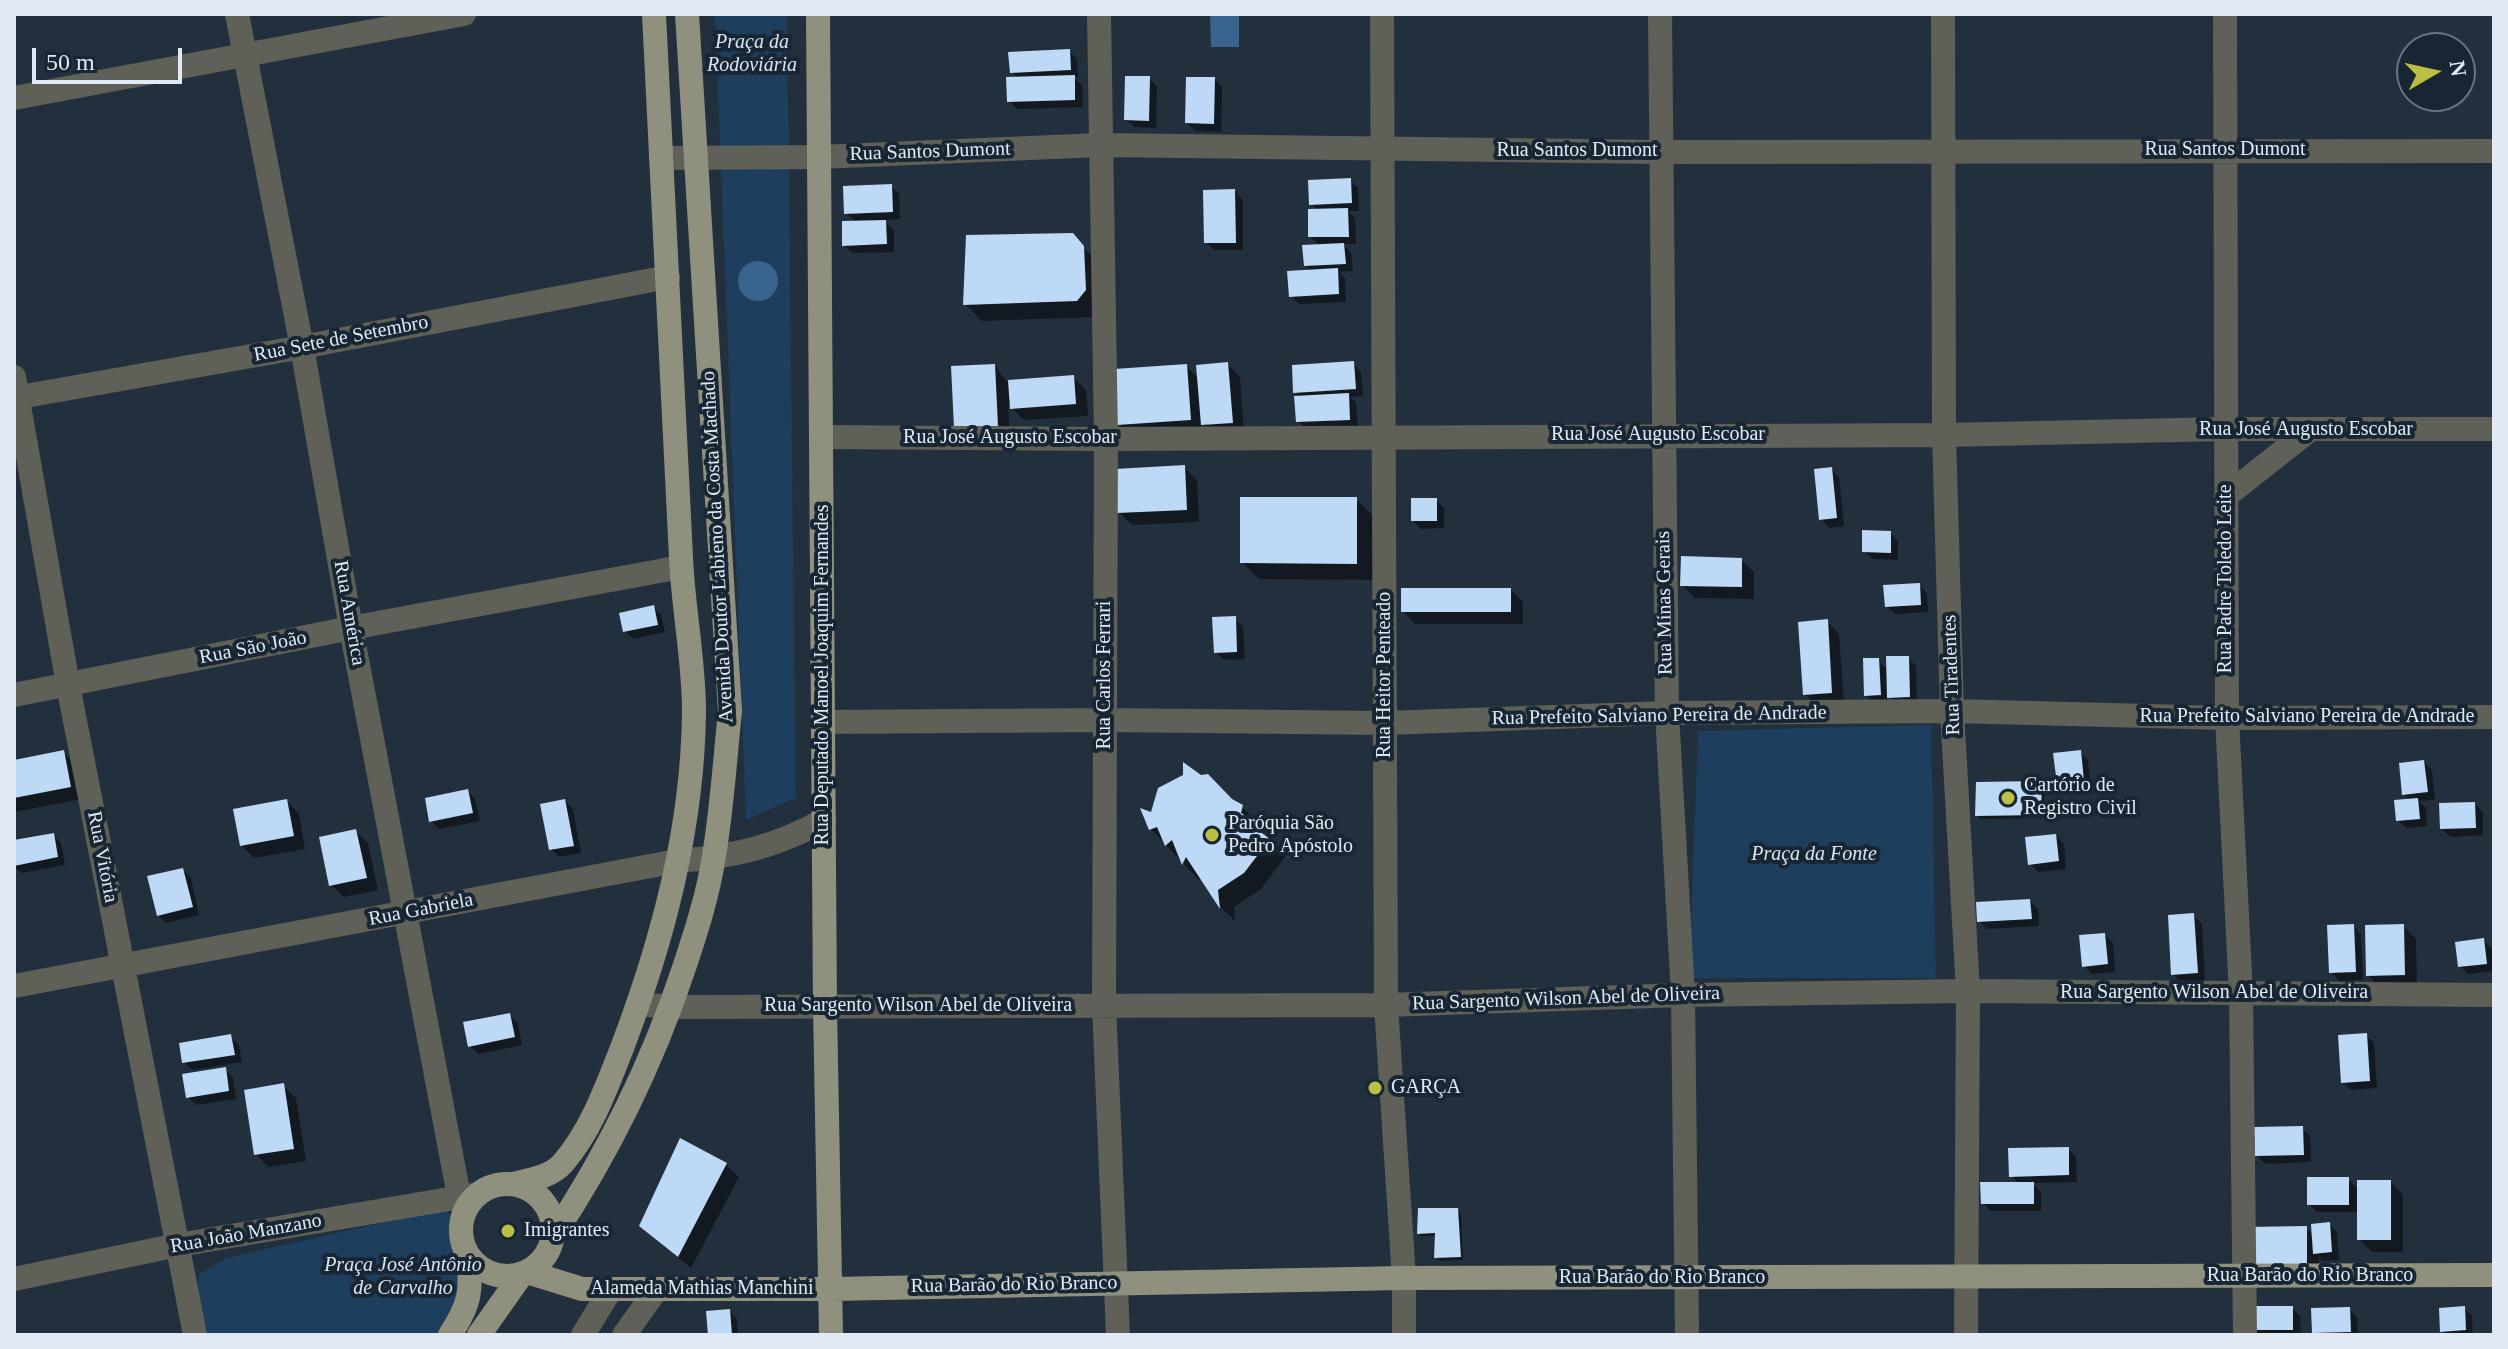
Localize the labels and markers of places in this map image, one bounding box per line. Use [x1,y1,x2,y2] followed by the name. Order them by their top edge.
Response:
[2024,774,2137,821] place label: Cartório de Registro Civil
[1999,789,2017,807] marker: Cartório de Registro Civil
[1228,812,1353,859] place label: Paróquia São Pedro Apóstolo
[1203,826,1221,844] marker: Paróquia São Pedro Apóstolo
[1391,1076,1461,1100] place label: GARÇA
[1366,1079,1384,1097] marker: GARÇA
[524,1219,610,1243] place label: Imigrantes
[499,1222,517,1240] marker: Imigrantes

